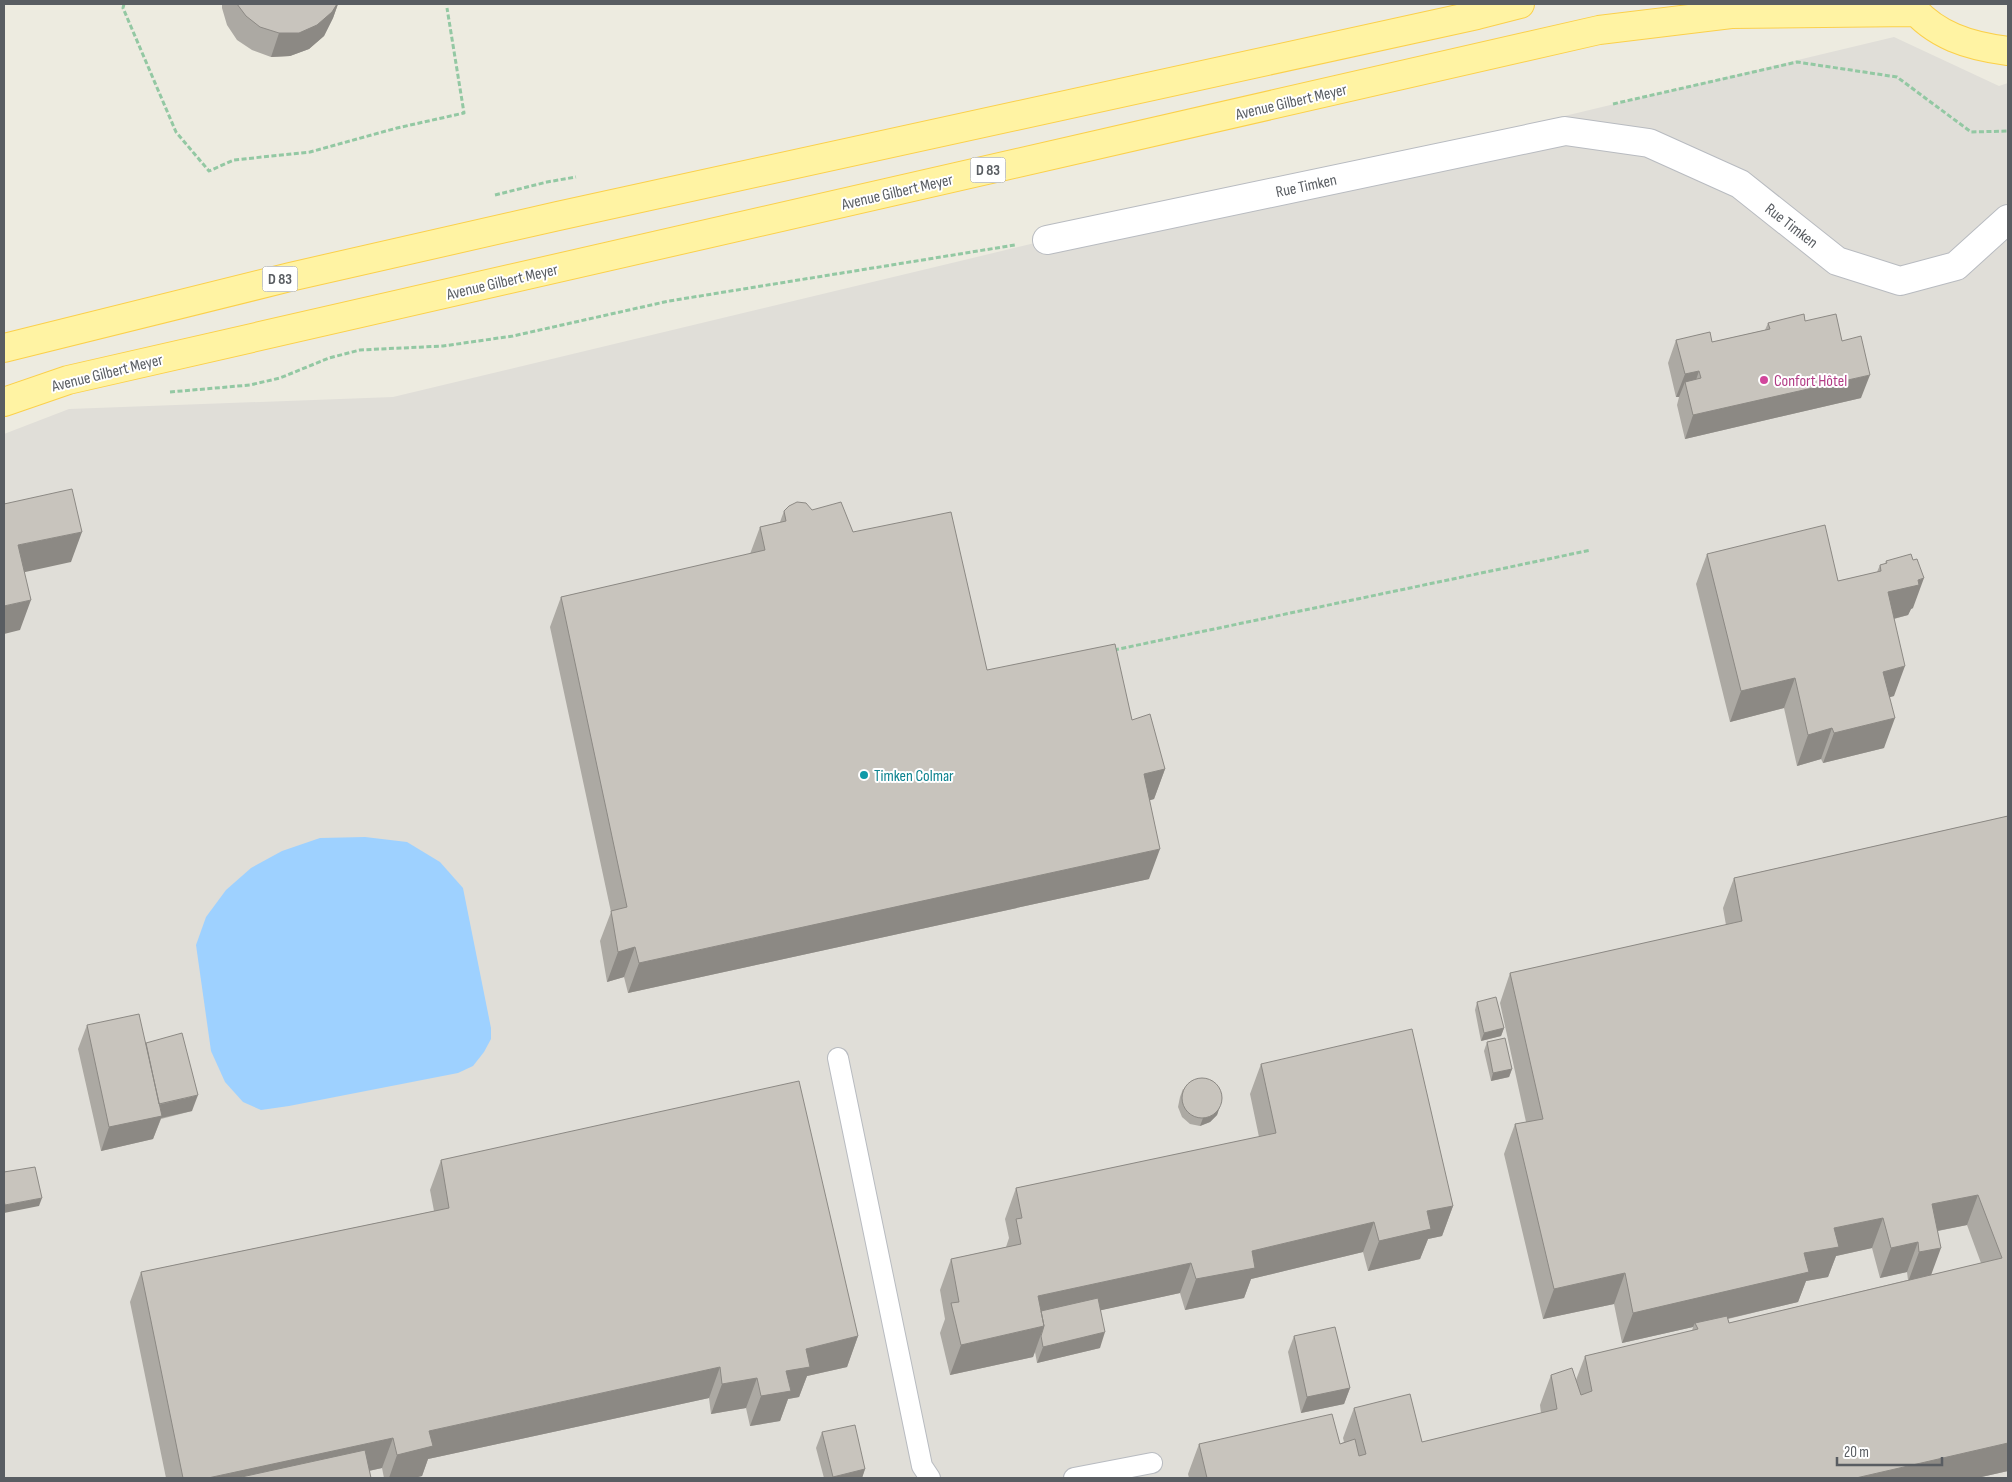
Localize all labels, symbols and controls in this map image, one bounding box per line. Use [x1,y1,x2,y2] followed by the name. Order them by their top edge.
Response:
[1233,80,1349,125] street label: Avenue Gilbert Meyer
[970,158,1006,182] road number: D 83
[839,170,955,215] street label: Avenue Gilbert Meyer
[1274,171,1339,202] street label: Rue Timken
[1761,200,1821,253] street label: Rue Timken
[444,260,560,305] street label: Avenue Gilbert Meyer
[262,266,298,292] road number: D 83
[49,350,165,397] street label: Avenue Gilbert Meyer
[1774,372,1847,391] place label: Confort Hôtel
[1758,374,1770,386] marker: Confort Hôtel
[874,767,954,786] place label: Timken Colmar
[858,769,870,781] marker: Timken Colmar
[1837,1434,1942,1466] scale bar
[1844,1443,1869,1462] text: 20 m

